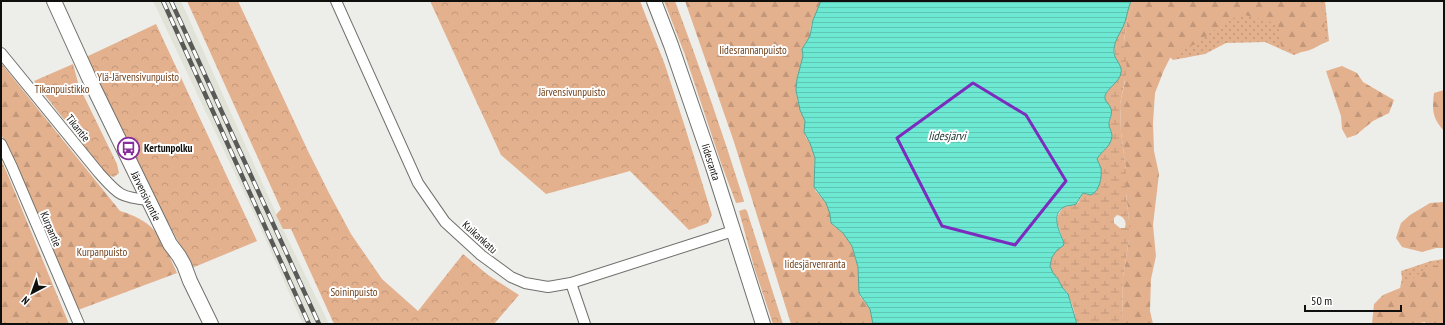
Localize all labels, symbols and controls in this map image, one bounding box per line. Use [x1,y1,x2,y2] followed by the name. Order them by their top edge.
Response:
[719,43,787,57] park label: Iidesrannanpuisto
[97,70,179,84] park label: Ylä-Järvensivunpuisto
[34,82,90,96] park label: Tikanpuistikko
[537,85,606,99] park label: Järvensivunpuisto
[63,112,93,145] street label: Tikantie
[928,128,967,143] water label: Iidesjärvi
[115,135,141,161] bus stop icon: Kertunpolku
[144,141,193,155] place label: Kertunpolku
[699,142,723,182] street label: Iidesranta
[128,168,164,224] street label: Järvensivuntie
[37,209,65,249] street label: Kurpantie
[460,218,501,257] street label: Kuikankatu
[77,245,127,259] park label: Kurpanpuisto
[784,257,846,271] park label: Iidesjärvenranta
[12,273,52,313] north arrow
[330,285,378,299] park label: Soininpuisto
[1305,287,1401,313] scale bar
[19,293,32,308] text: N
[1311,293,1332,308] text: 50 m

